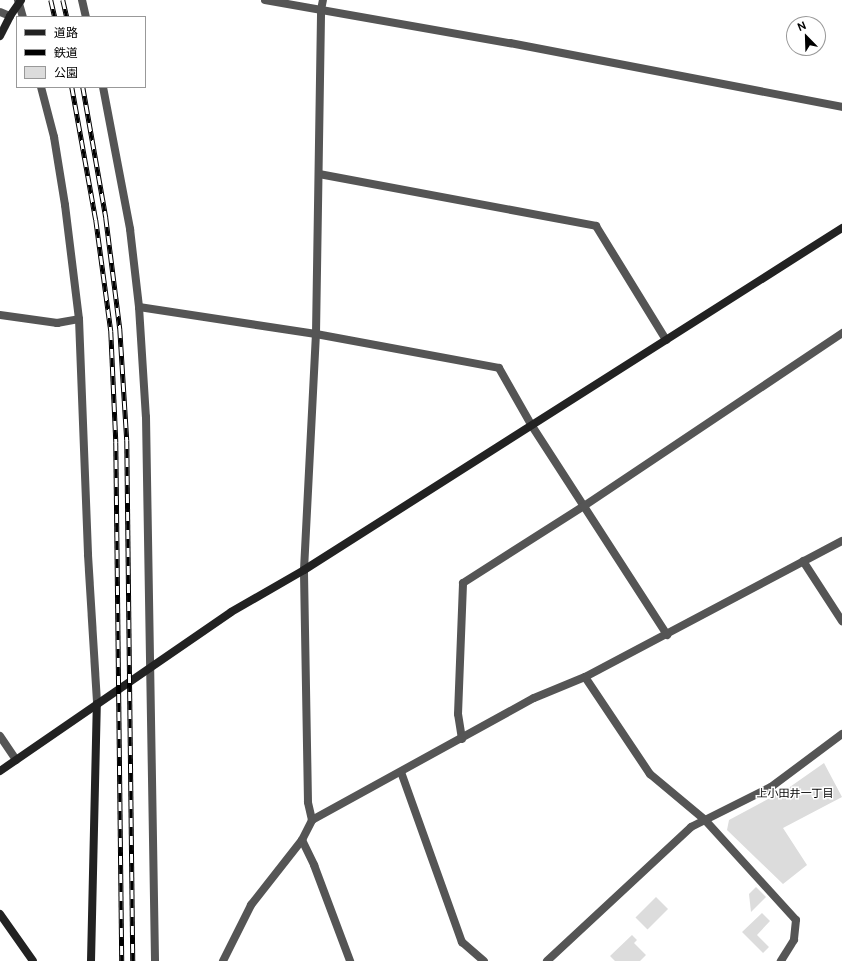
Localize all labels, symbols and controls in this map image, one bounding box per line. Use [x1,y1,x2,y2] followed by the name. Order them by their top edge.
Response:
[16,16,146,88] legend
[786,16,826,56] north arrow
[795,18,808,34] text: N
[54,25,78,41] text: 道路
[54,45,78,61] text: 鉄道
[54,65,78,81] text: 公園
[757,786,833,800] district label: 上小田井一丁目

